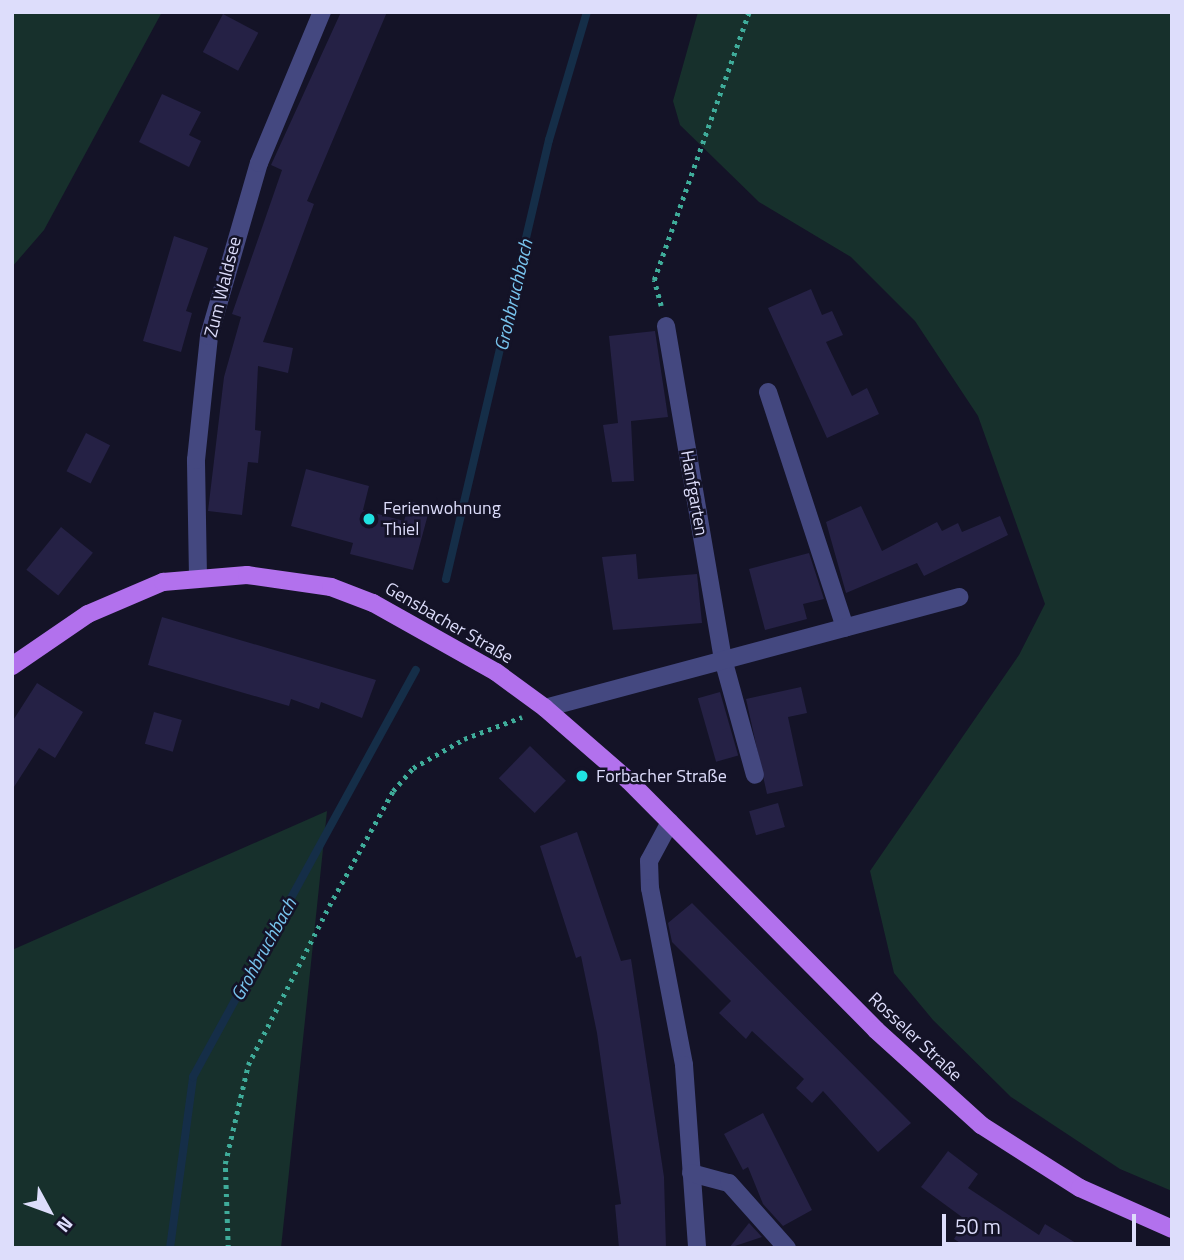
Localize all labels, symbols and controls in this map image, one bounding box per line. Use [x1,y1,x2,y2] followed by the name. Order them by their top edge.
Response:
[200,234,246,340] street label: Zum Waldsee
[489,237,537,353] water label: Grohbruchbach
[676,449,712,537] street label: Hanfgarten
[383,498,501,540] place label: Ferienwohnung Thiel
[361,511,377,527] marker: Ferienwohnung Thiel
[381,578,517,668] street label: Gensbacher Straße
[596,765,727,787] place label: Forbacher Straße
[574,768,590,784] marker: Forbacher Straße
[225,894,301,1004] water label: Grohbruchbach
[864,988,966,1086] street label: Rosseler Straße
[14,1176,84,1246] north arrow
[946,1200,1140,1244] scale bar
[955,1210,1001,1242] text: 50 m
[50,1211,80,1240] text: N

